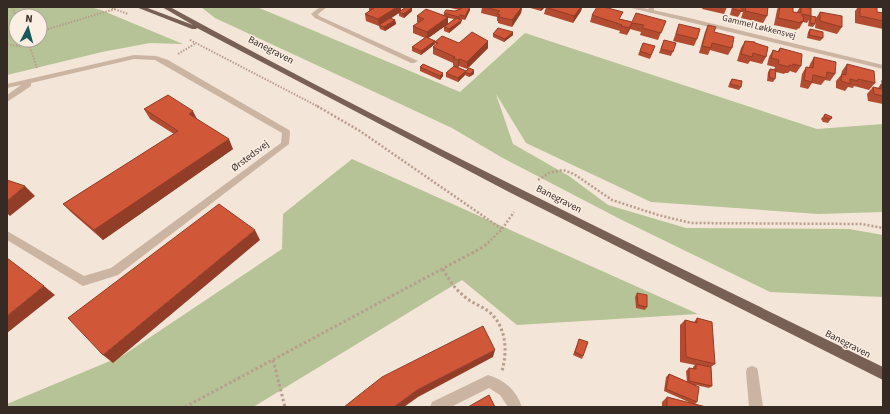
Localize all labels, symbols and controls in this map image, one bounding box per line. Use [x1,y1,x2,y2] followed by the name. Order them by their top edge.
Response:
[8,8,48,48] north arrow
[25,11,33,26] text: N
[721,12,797,42] street label: Gammel Løkkensvej
[246,32,296,68] street label: Banegraven
[228,137,272,175] street label: Ørstedsvej
[534,181,584,217] street label: Banegraven
[823,326,873,362] street label: Banegraven

